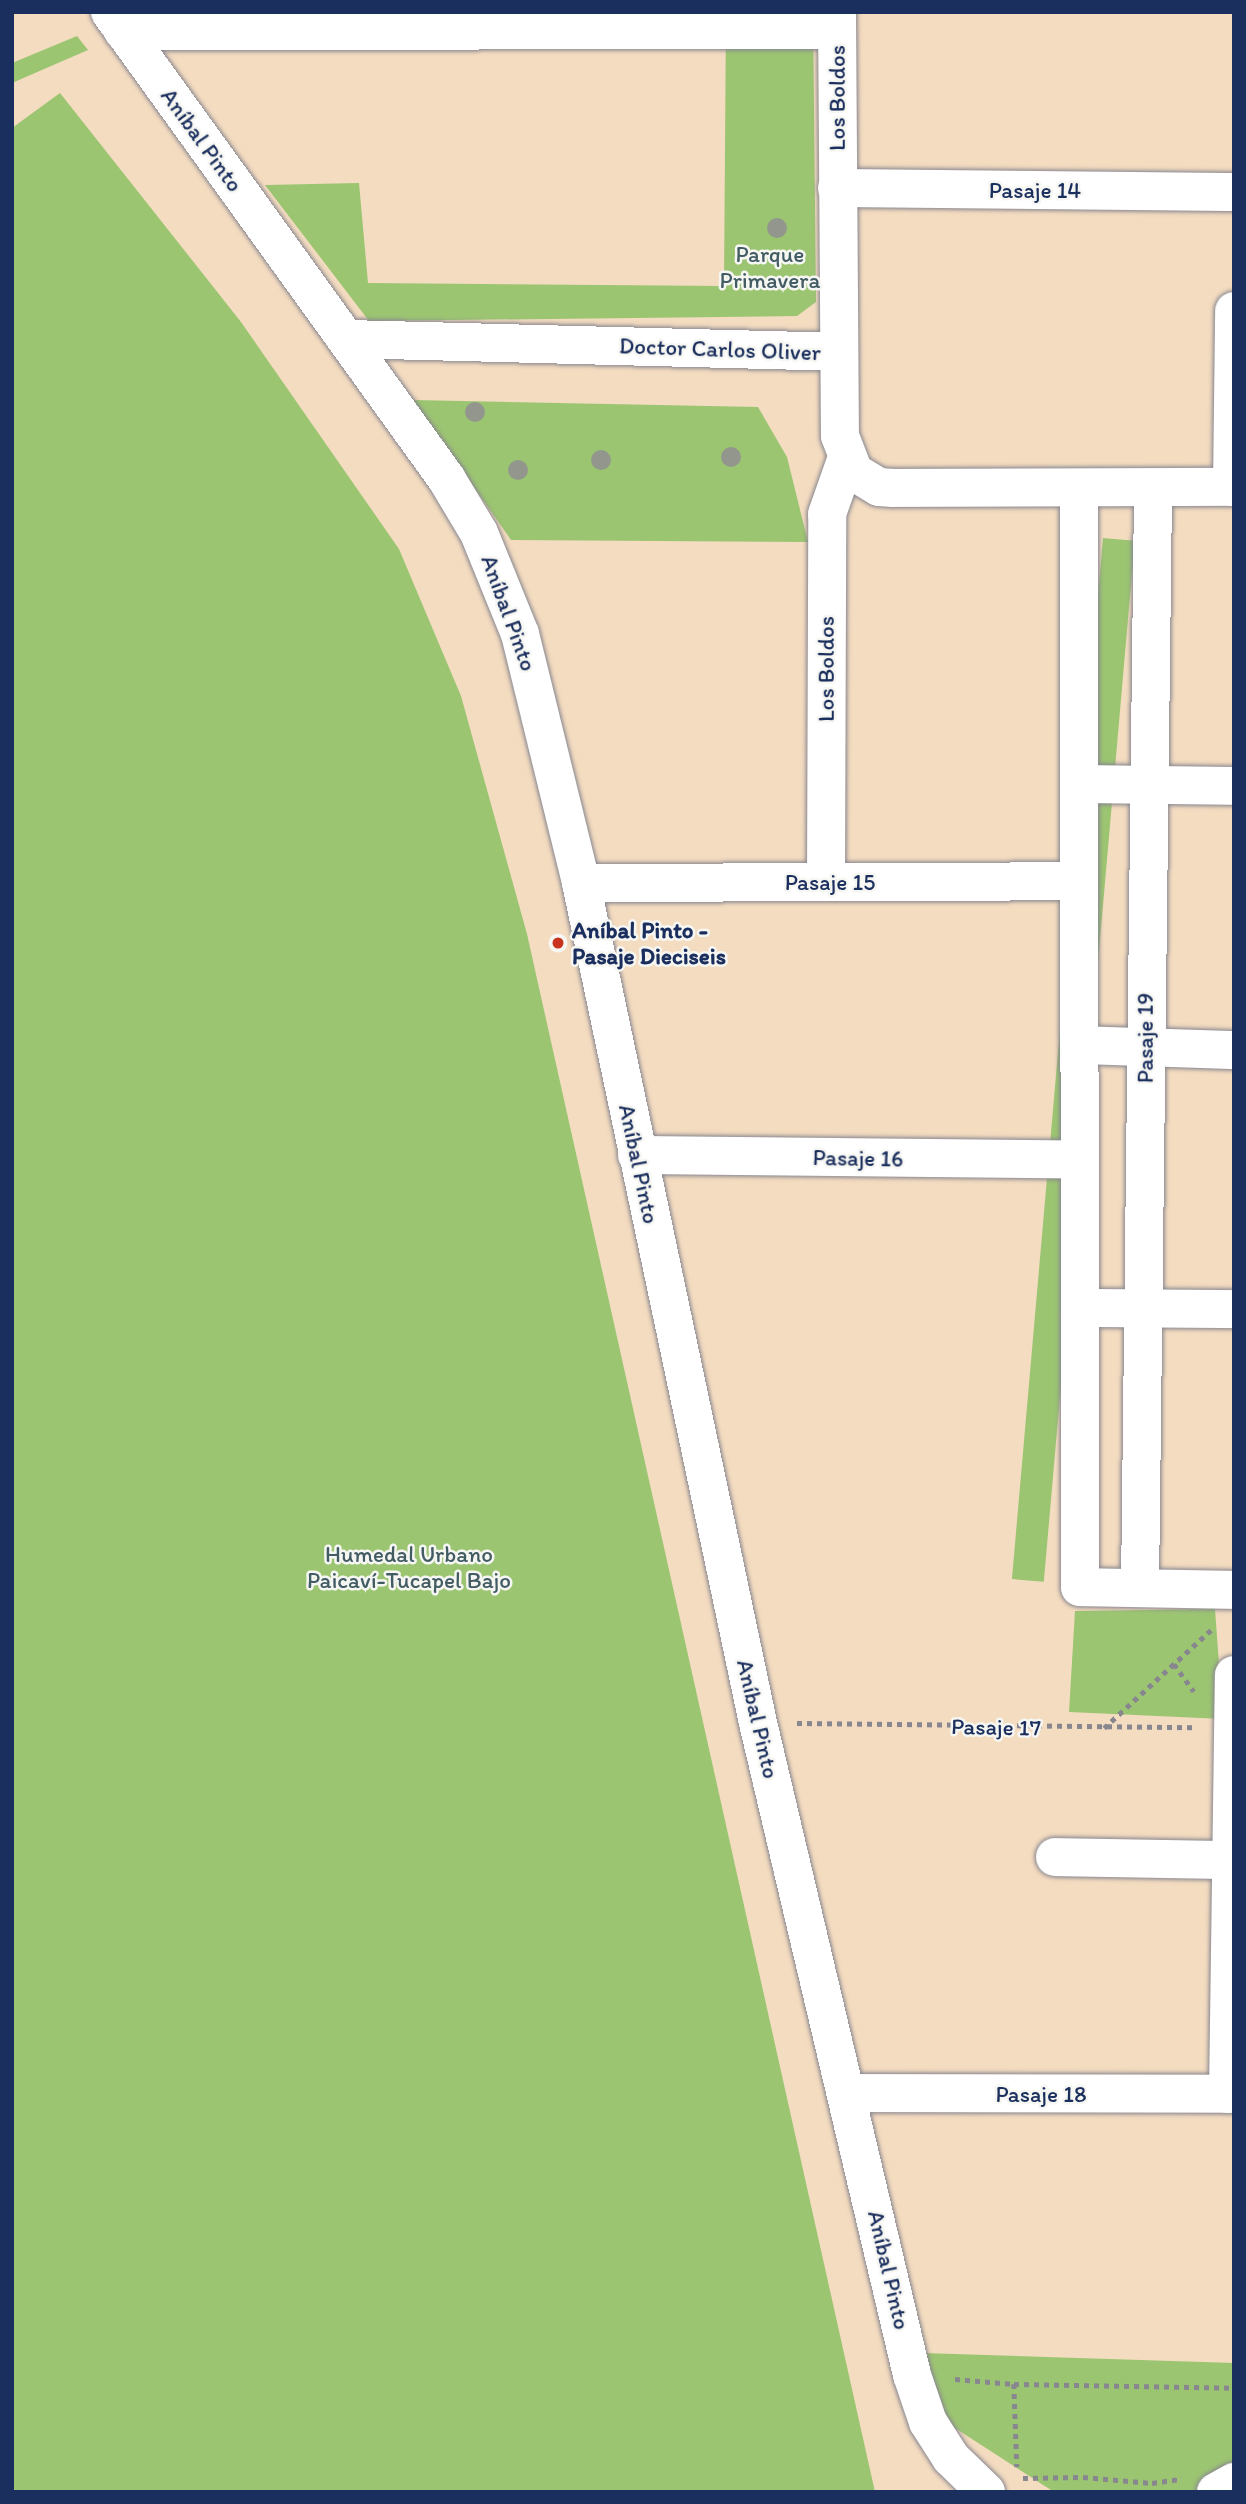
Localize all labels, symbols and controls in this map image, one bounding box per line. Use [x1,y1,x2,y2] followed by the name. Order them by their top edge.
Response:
[823,45,851,151] street label: Los Boldos
[155,83,249,197] street label: Aníbal Pinto
[989,176,1081,204] street label: Pasaje 14
[720,240,820,294] park label: Parque Primavera
[619,332,821,366] street label: Doctor Carlos Oliver
[475,551,543,675] street label: Aníbal Pinto
[812,616,840,722] street label: Los Boldos
[785,868,875,896] street label: Pasaje 15
[572,916,726,970] place label: Aníbal Pinto - Pasaje Dieciseis
[550,935,566,951] marker: Aníbal Pinto - Pasaje Dieciseis
[1131,993,1159,1083] street label: Pasaje 19
[613,1102,665,1226] street label: Aníbal Pinto
[812,1143,904,1173] street label: Pasaje 16
[307,1540,511,1594] park label: Humedal Urbano Paicaví-Tucapel Bajo
[731,1657,785,1781] street label: Aníbal Pinto
[951,1712,1041,1742] street label: Pasaje 17
[995,2080,1087,2108] street label: Pasaje 18
[862,2208,916,2332] street label: Aníbal Pinto

